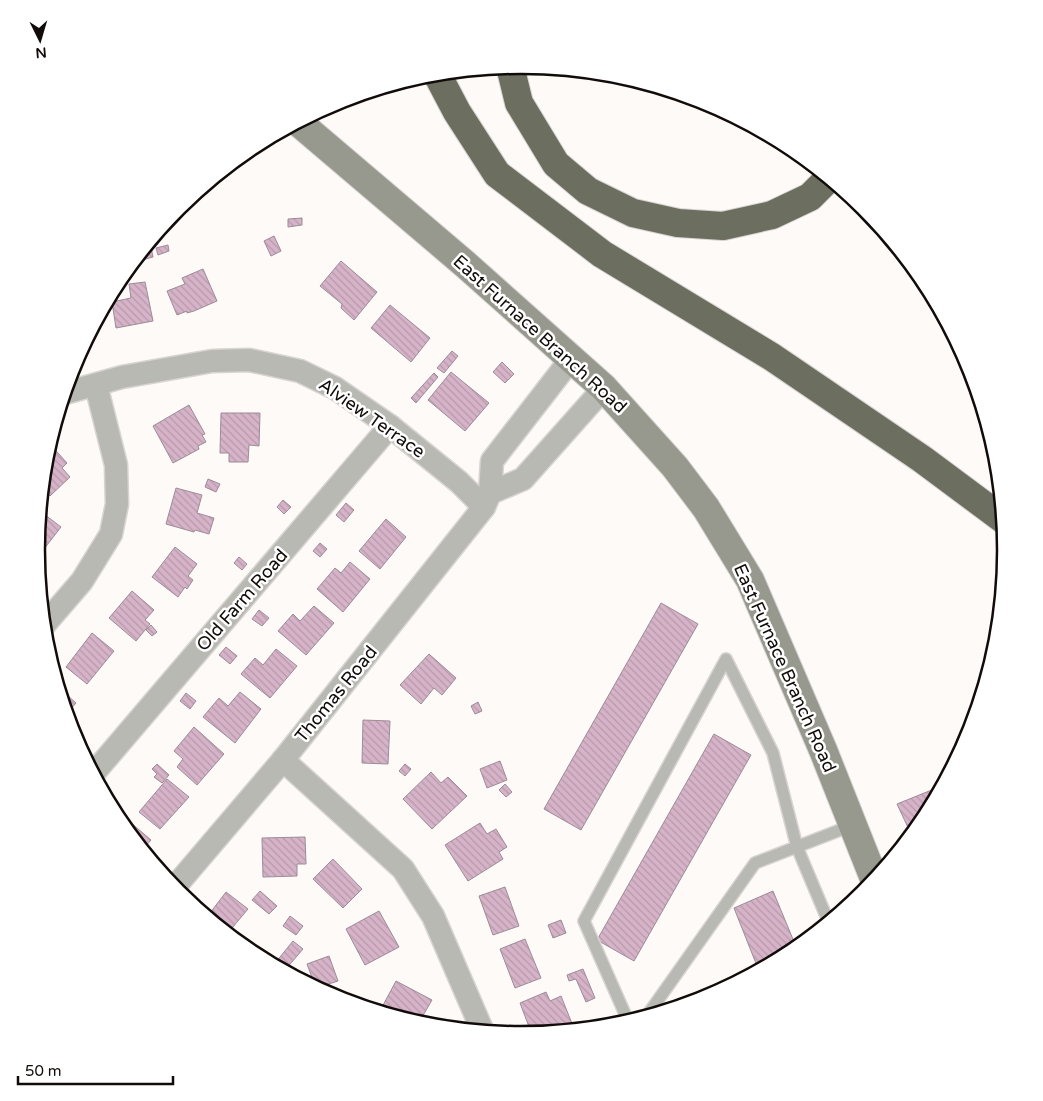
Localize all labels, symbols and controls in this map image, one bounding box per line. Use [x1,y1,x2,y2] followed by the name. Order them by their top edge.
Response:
[15,15,65,65] north arrow
[35,43,47,61] text: N
[449,250,631,418] street label: East Furnace Branch Road
[315,373,429,463] street label: Alview Terrace
[192,544,292,656] street label: Old Farm Road
[729,560,841,776] street label: East Furnace Branch Road
[290,641,382,747] street label: Thomas Road
[18,1054,172,1086] scale bar
[25,1062,62,1080] text: 50 m

